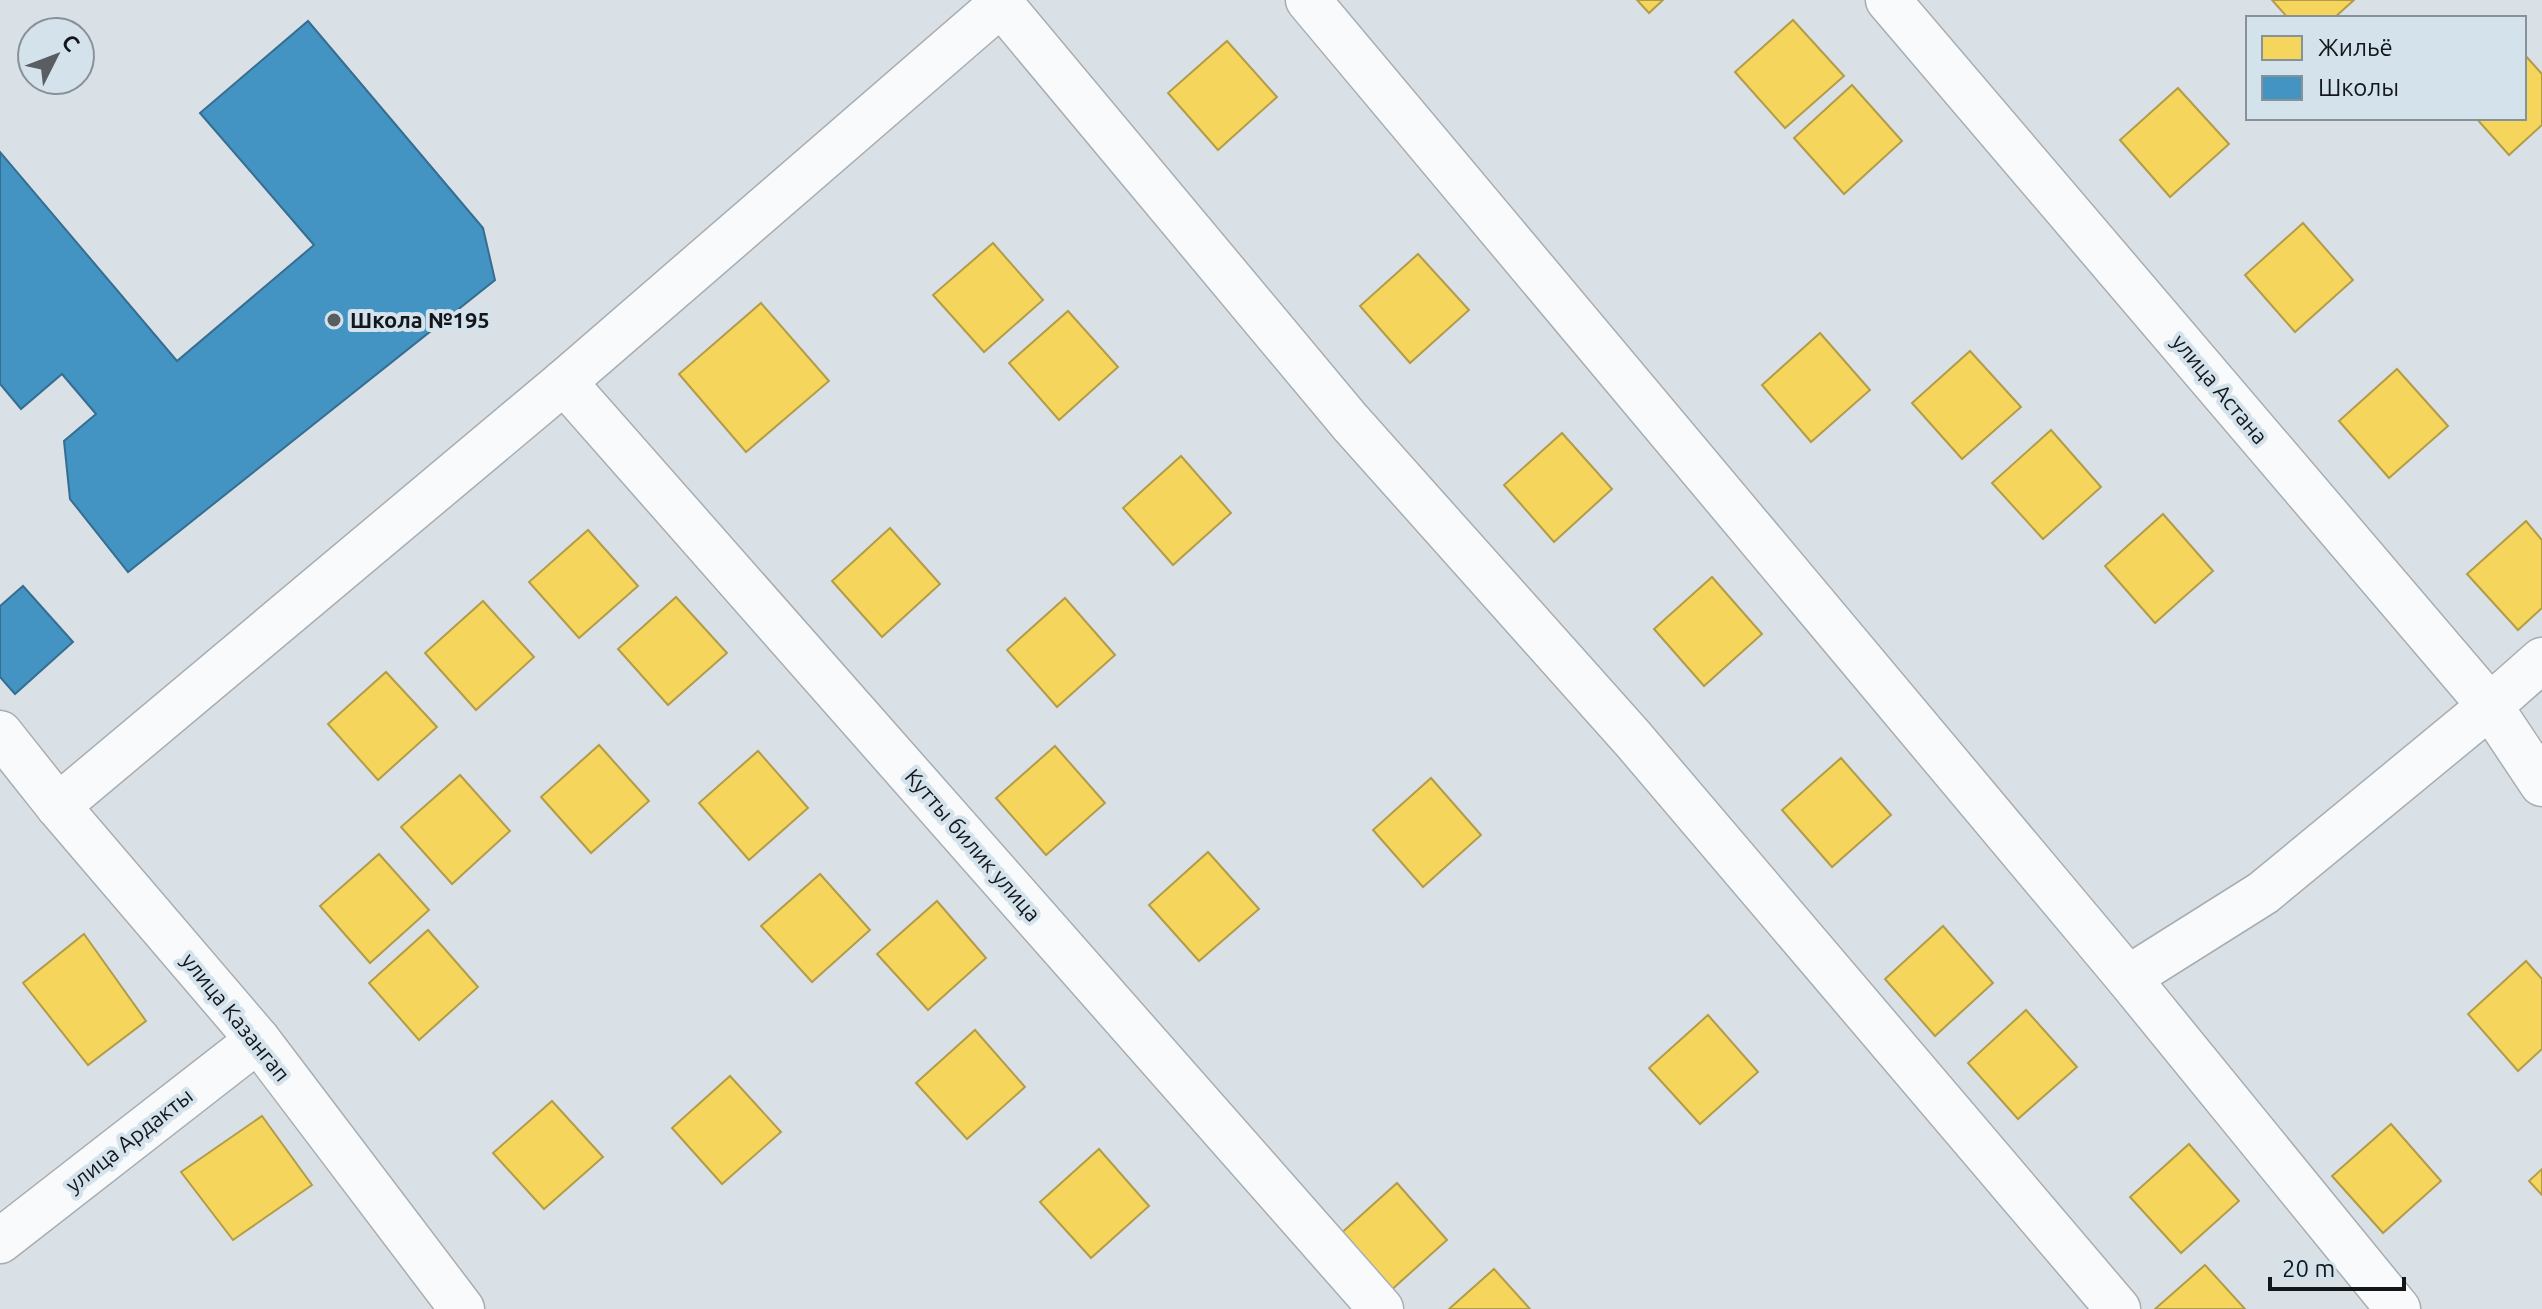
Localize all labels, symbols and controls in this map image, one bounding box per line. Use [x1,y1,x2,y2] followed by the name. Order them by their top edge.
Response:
[16,16,96,96] north arrow
[2246,16,2526,120] legend
[57,29,85,56] text: С
[2318,34,2393,61] text: Жильё
[2318,74,2399,101] text: Школы
[350,307,490,332] place label: Школа №195
[325,311,343,329] marker: Школа №195
[2167,329,2273,449] street label: улица Астана
[900,763,1046,926] street label: Кутты билик улица
[177,948,296,1086] street label: улица Казангап
[60,1082,197,1197] street label: улица Ардакты
[2270,1241,2404,1291] scale bar
[2282,1255,2335,1282] text: 20 m

